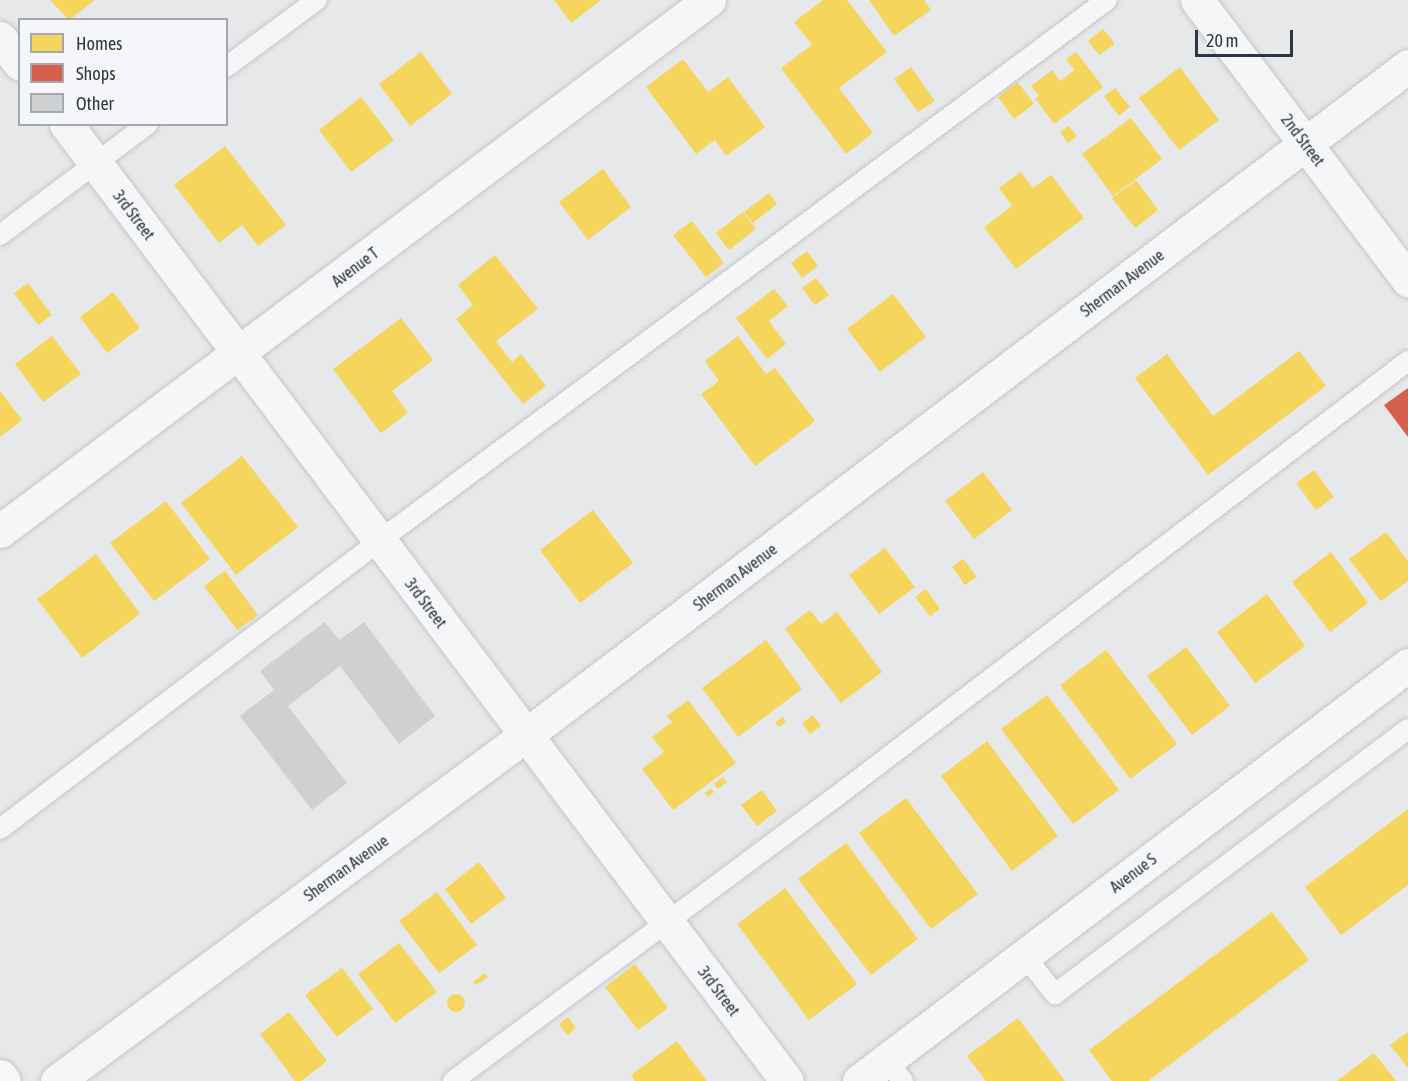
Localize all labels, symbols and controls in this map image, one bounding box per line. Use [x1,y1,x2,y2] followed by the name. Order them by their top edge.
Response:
[18,18,228,126] legend
[1198,18,1296,56] scale bar
[1206,30,1238,51] text: 20 m
[76,33,122,54] text: Homes
[76,63,116,84] text: Shops
[76,93,114,114] text: Other
[1277,110,1329,170] street label: 2nd Street
[109,186,159,244] street label: 3rd Street
[328,243,382,291] street label: Avenue T
[1076,245,1168,321] street label: Sherman Avenue
[689,539,781,615] street label: Sherman Avenue
[401,574,451,632] street label: 3rd Street
[300,831,392,905] street label: Sherman Avenue
[1106,849,1160,897] street label: Avenue S
[694,962,744,1020] street label: 3rd Street

